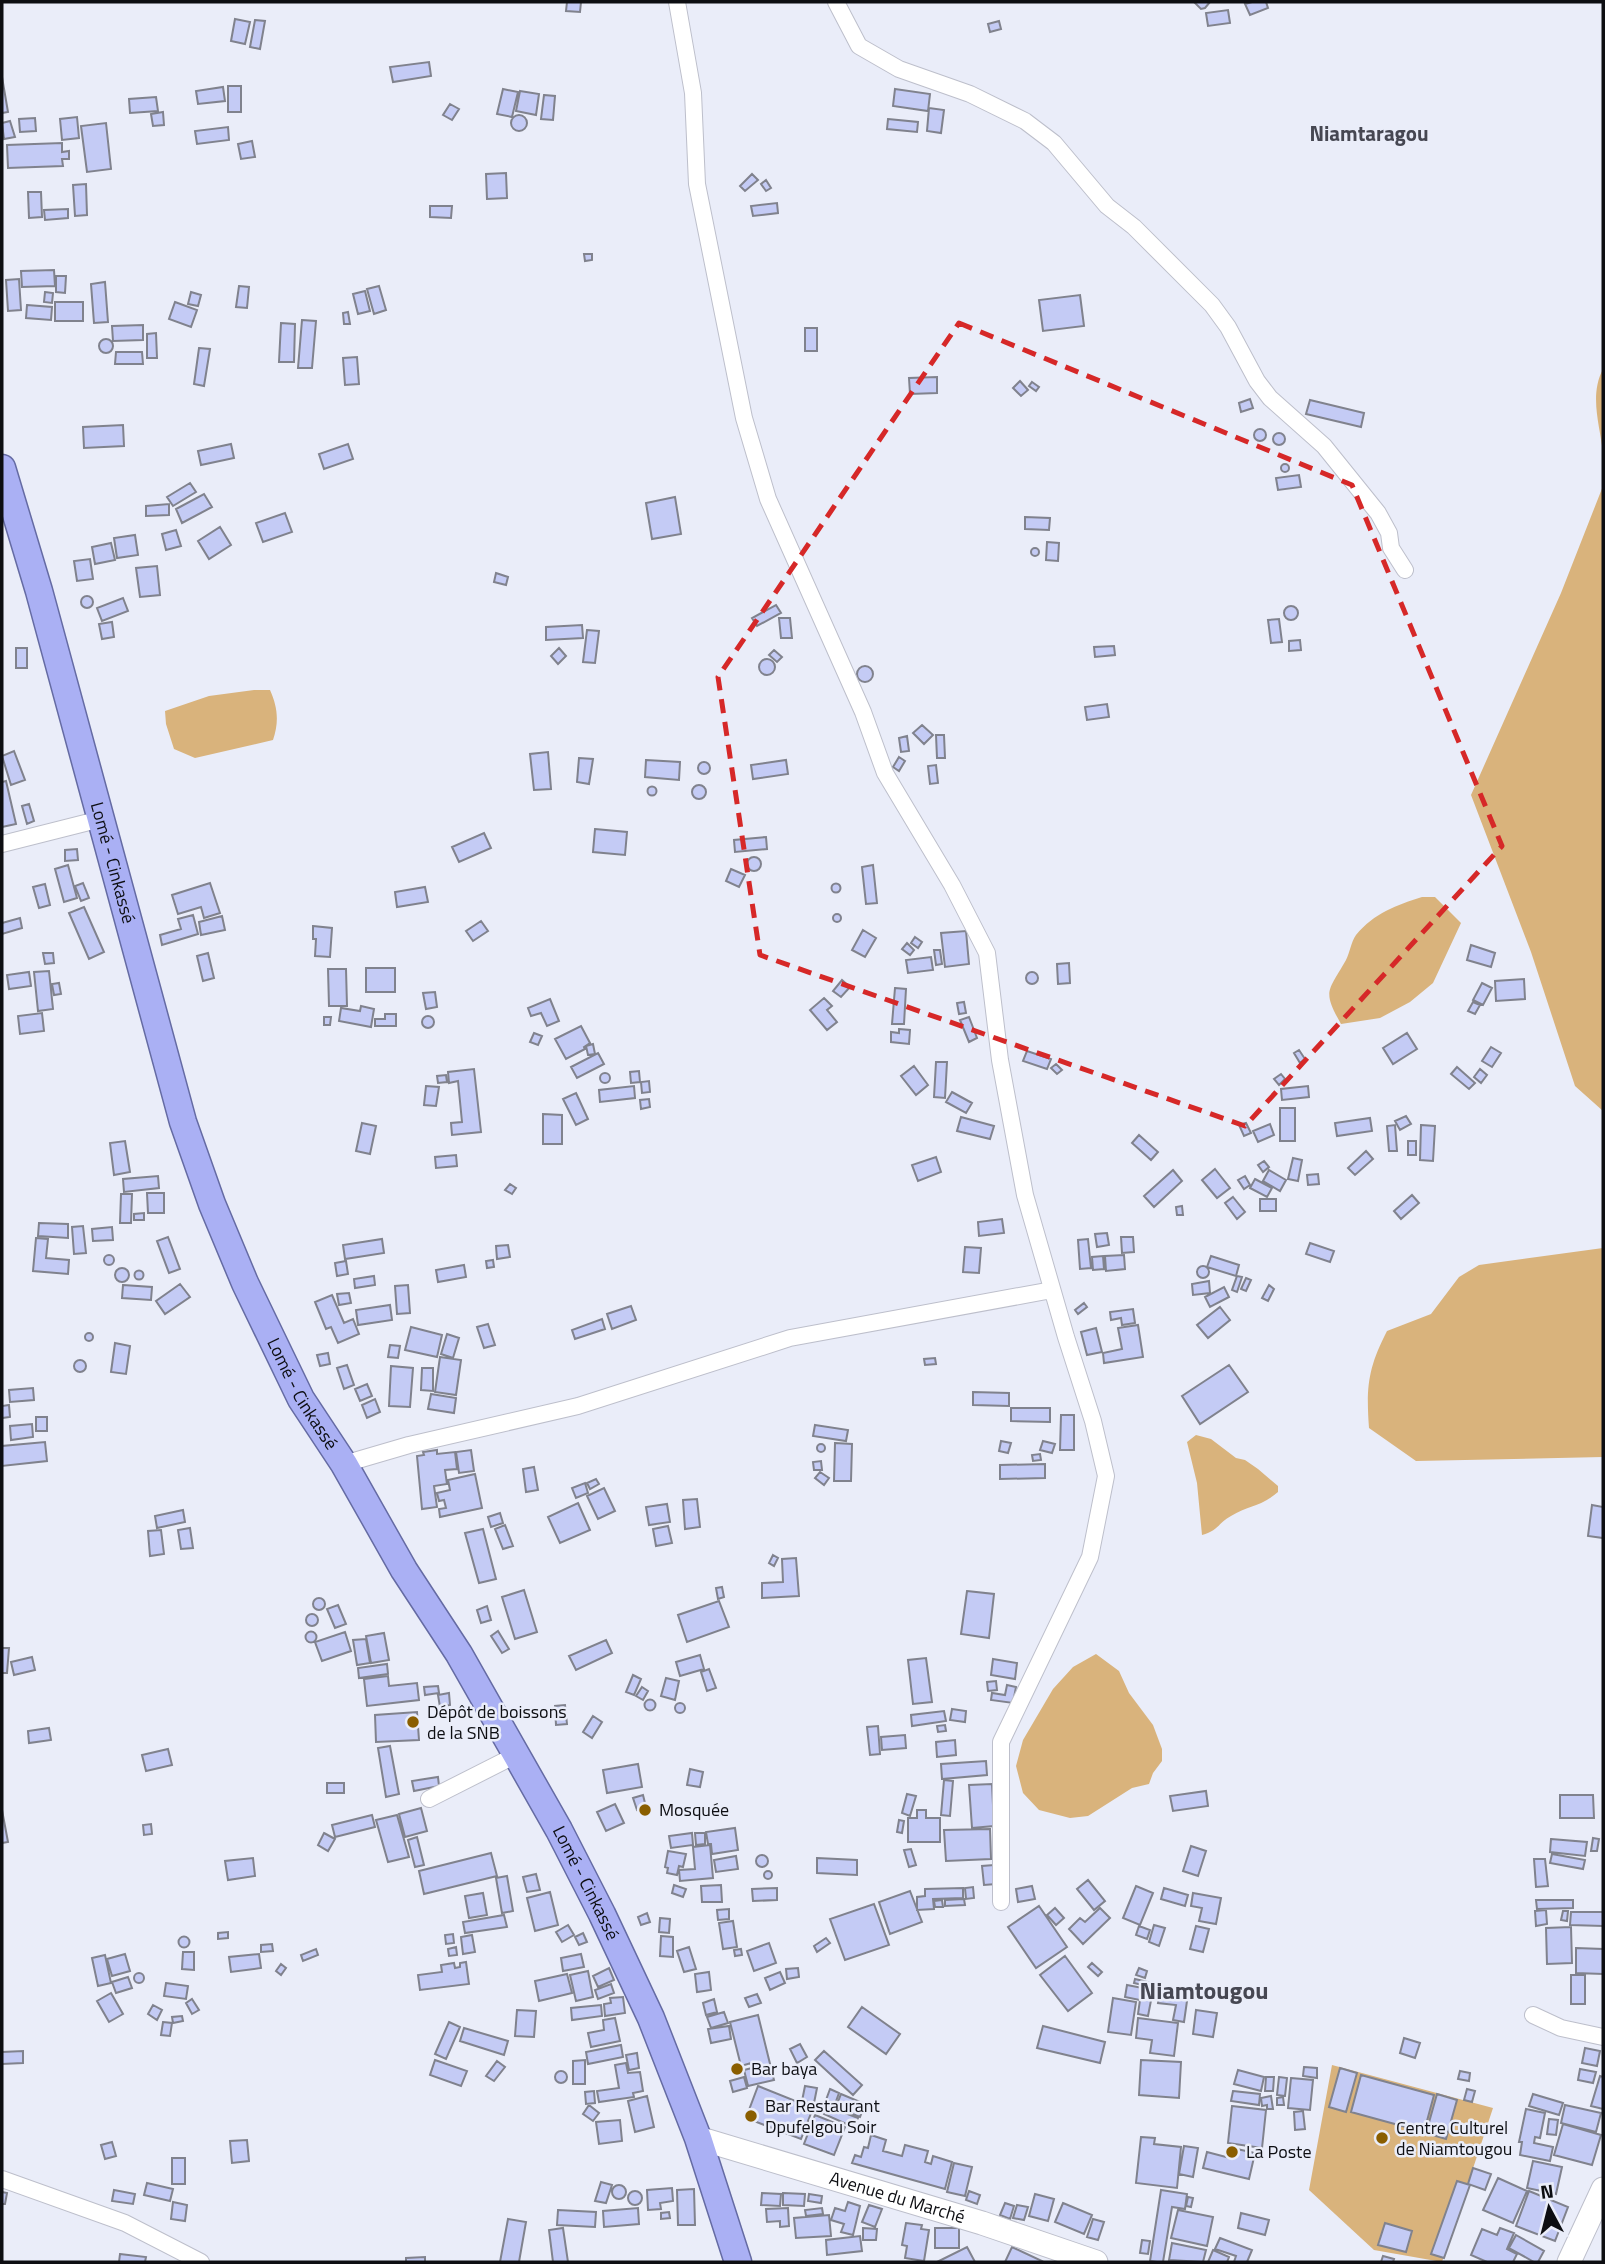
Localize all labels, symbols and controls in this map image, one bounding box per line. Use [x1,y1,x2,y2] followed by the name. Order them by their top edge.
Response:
[1309,117,1429,149] district label: Niamtaragou
[84,799,143,926] street label: Lomé - Cinkassé
[260,1333,345,1455] street label: Lomé - Cinkassé
[427,1698,567,1746] place label: Dépôt de boissons de la SNB
[405,1714,421,1730] marker: Dépôt de boissons de la SNB
[659,1796,729,1823] place label: Mosquée
[637,1802,653,1818] marker: Mosquée
[546,1821,626,1944] street label: Lomé - Cinkassé
[1140,1972,1268,2008] district label: Niamtougou
[751,2055,817,2082] place label: Bar baya
[729,2061,745,2077] marker: Bar baya
[765,2092,880,2140] place label: Bar Restaurant Dpufelgou Soir
[743,2108,759,2124] marker: Bar Restaurant Dpufelgou Soir
[1396,2114,1512,2162] place label: Centre Culturel de Niamtougou
[1374,2130,1390,2146] marker: Centre Culturel de Niamtougou
[1246,2138,1311,2165] place label: La Poste
[1224,2144,1240,2160] marker: La Poste
[826,2164,968,2230] street label: Avenue du Marché
[1514,2173,1584,2243] north arrow
[1539,2175,1555,2206] text: N

